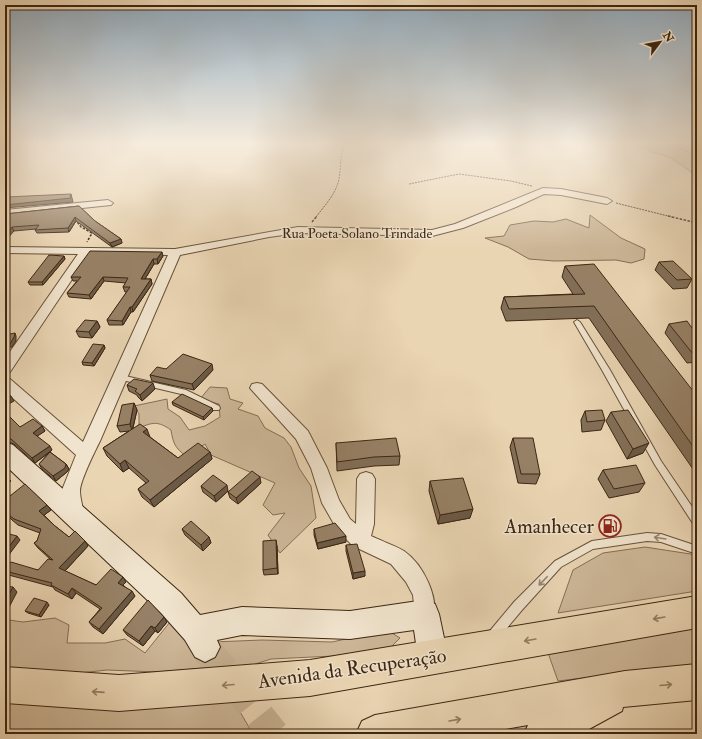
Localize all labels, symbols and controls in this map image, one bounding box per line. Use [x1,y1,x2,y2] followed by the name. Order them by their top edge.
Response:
[640,22,680,62] north arrow
[659,28,677,46] text: N
[282,225,432,242] street label: Rua Poeta Solano Trindade
[597,513,623,539] fuel station icon: Amanhecer
[504,514,595,539] place label: Amanhecer
[654,534,667,542] one-way arrow
[538,576,547,586] one-way arrow
[652,615,665,623] one-way arrow
[524,637,537,645] one-way arrow
[255,643,448,695] street label: Avenida da Recuperação
[222,681,235,688] one-way arrow
[659,681,672,688] one-way arrow
[92,688,105,695] one-way arrow
[448,715,461,723] one-way arrow

